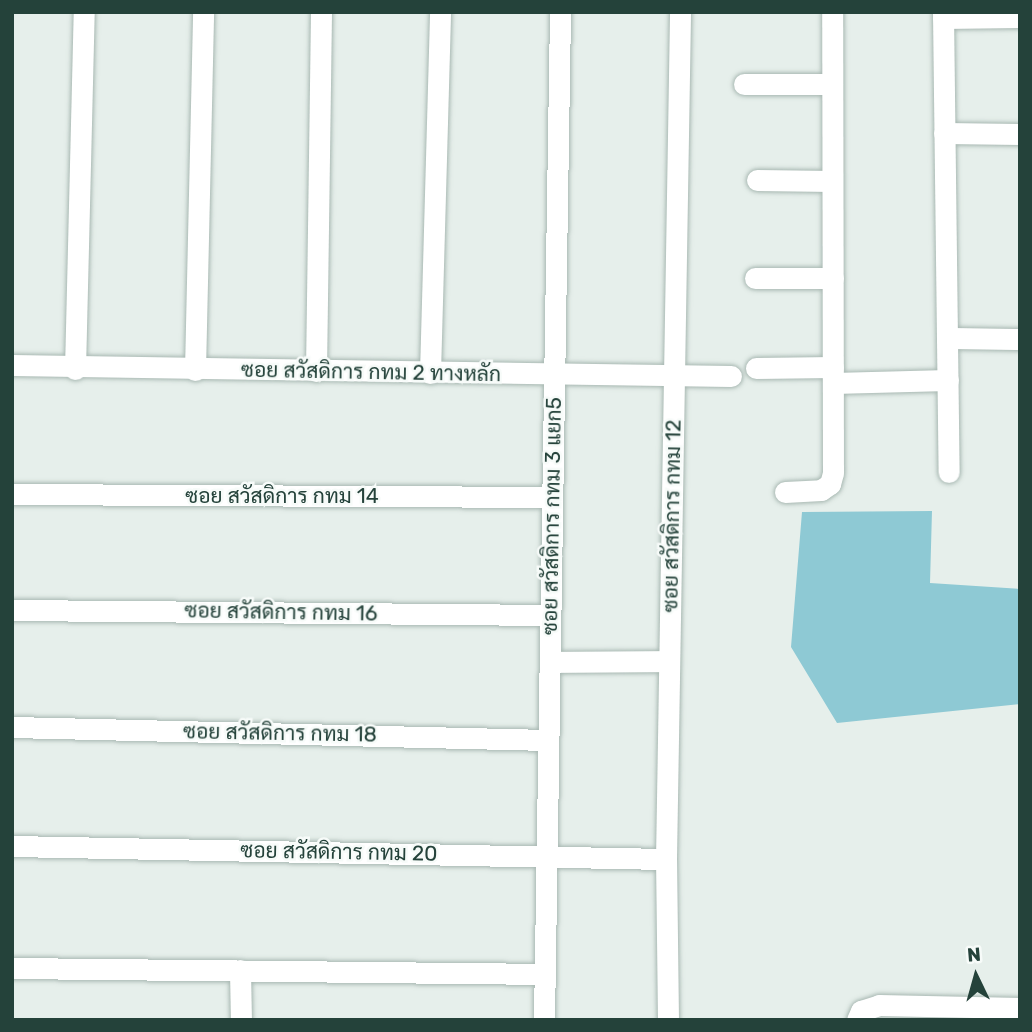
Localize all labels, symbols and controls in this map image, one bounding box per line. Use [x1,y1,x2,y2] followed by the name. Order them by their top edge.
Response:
[241,357,501,387] street label: ซอย สวัสดิการ กทม 2 ทางหลัก
[537,397,567,635] street label: ซอย สวัสดิการ กทม 3 แยก5
[658,419,686,613] street label: ซอย สวัสดิการ กทม 12
[185,483,379,509] street label: ซอย สวัสดิการ กทม 14
[184,598,378,626] street label: ซอย สวัสดิการ กทม 16
[183,719,377,747] street label: ซอย สวัสดิการ กทม 18
[240,838,438,866] street label: ซอย สวัสดิการ กทม 20
[941,941,1011,1011] north arrow
[966,943,982,967] text: N

